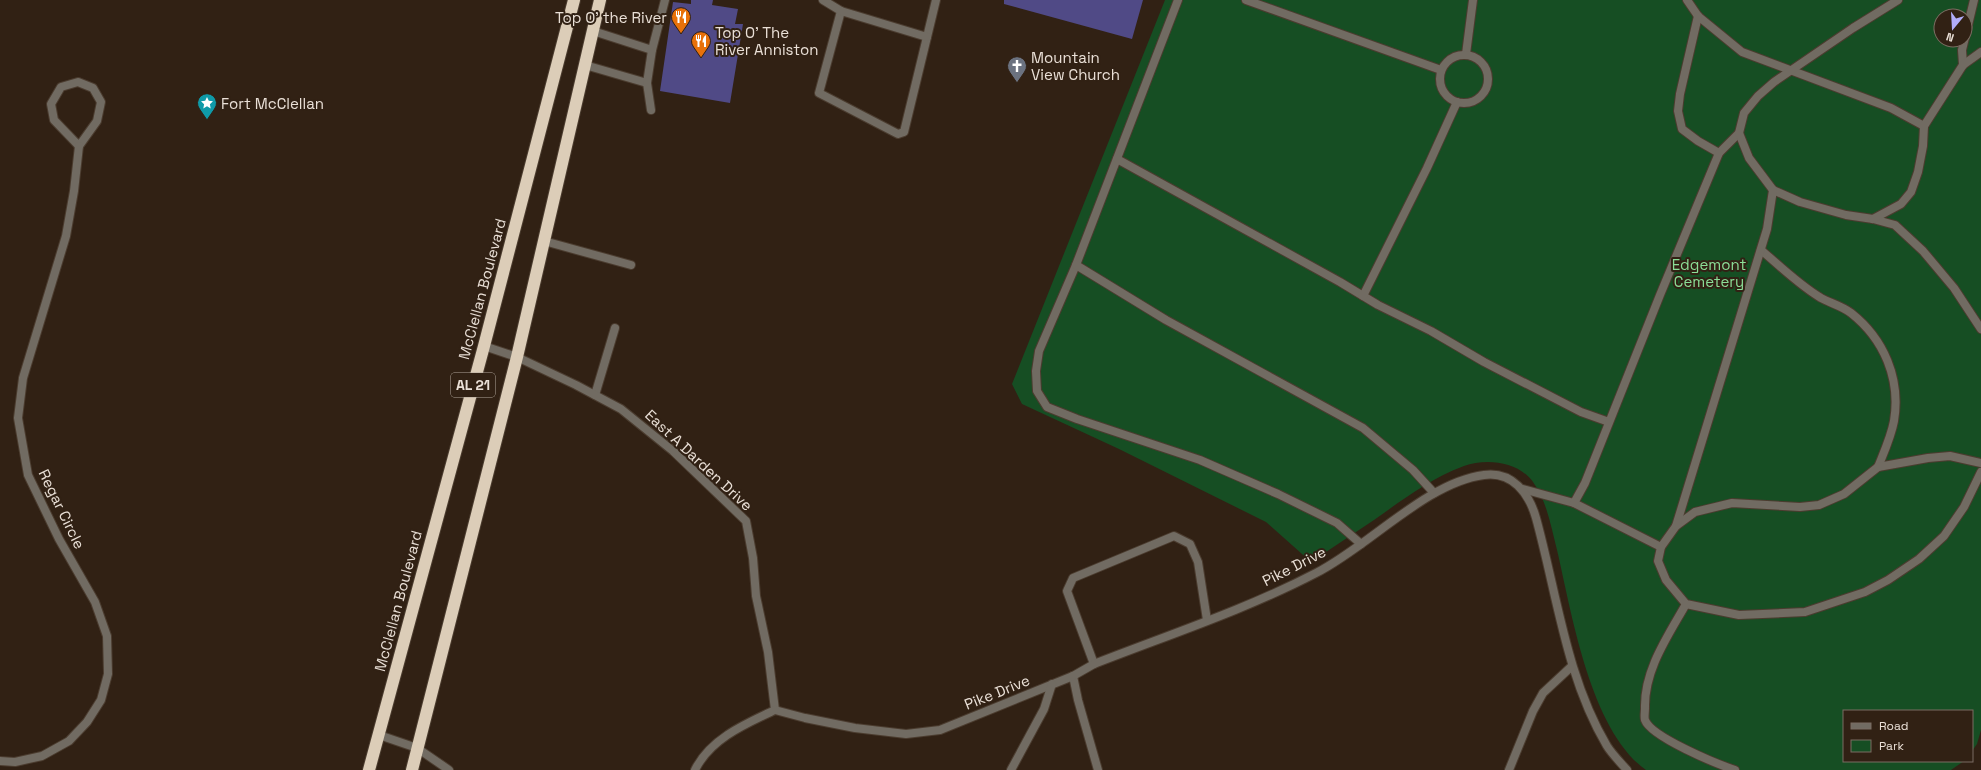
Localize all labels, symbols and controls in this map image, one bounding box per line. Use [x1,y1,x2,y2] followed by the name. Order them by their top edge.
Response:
[670,6,692,34] restaurant icon: Top O' the River
[555,8,667,27] place label: Top O' the River
[1933,8,1973,48] north arrow
[715,23,818,59] place label: Top O' The River Anniston
[690,30,712,58] restaurant icon: Top O' The River Anniston
[1944,30,1956,45] text: N
[1031,48,1120,84] place label: Mountain View Church
[1006,55,1028,83] church icon: Mountain View Church
[196,92,218,120] place icon: Fort McClellan
[221,94,324,113] place label: Fort McClellan
[454,216,510,362] street label: McClellan Boulevard
[1672,255,1746,291] park label: Edgemont Cemetery
[451,373,495,397] road number: AL 21
[641,405,757,515] street label: East A Darden Drive
[35,466,90,552] street label: Regar Circle
[370,528,426,674] street label: McClellan Boulevard
[1259,542,1329,590] street label: Pike Drive
[961,670,1033,714] street label: Pike Drive
[1843,710,1973,762] legend
[1879,718,1908,734] text: Road
[1879,738,1904,754] text: Park

